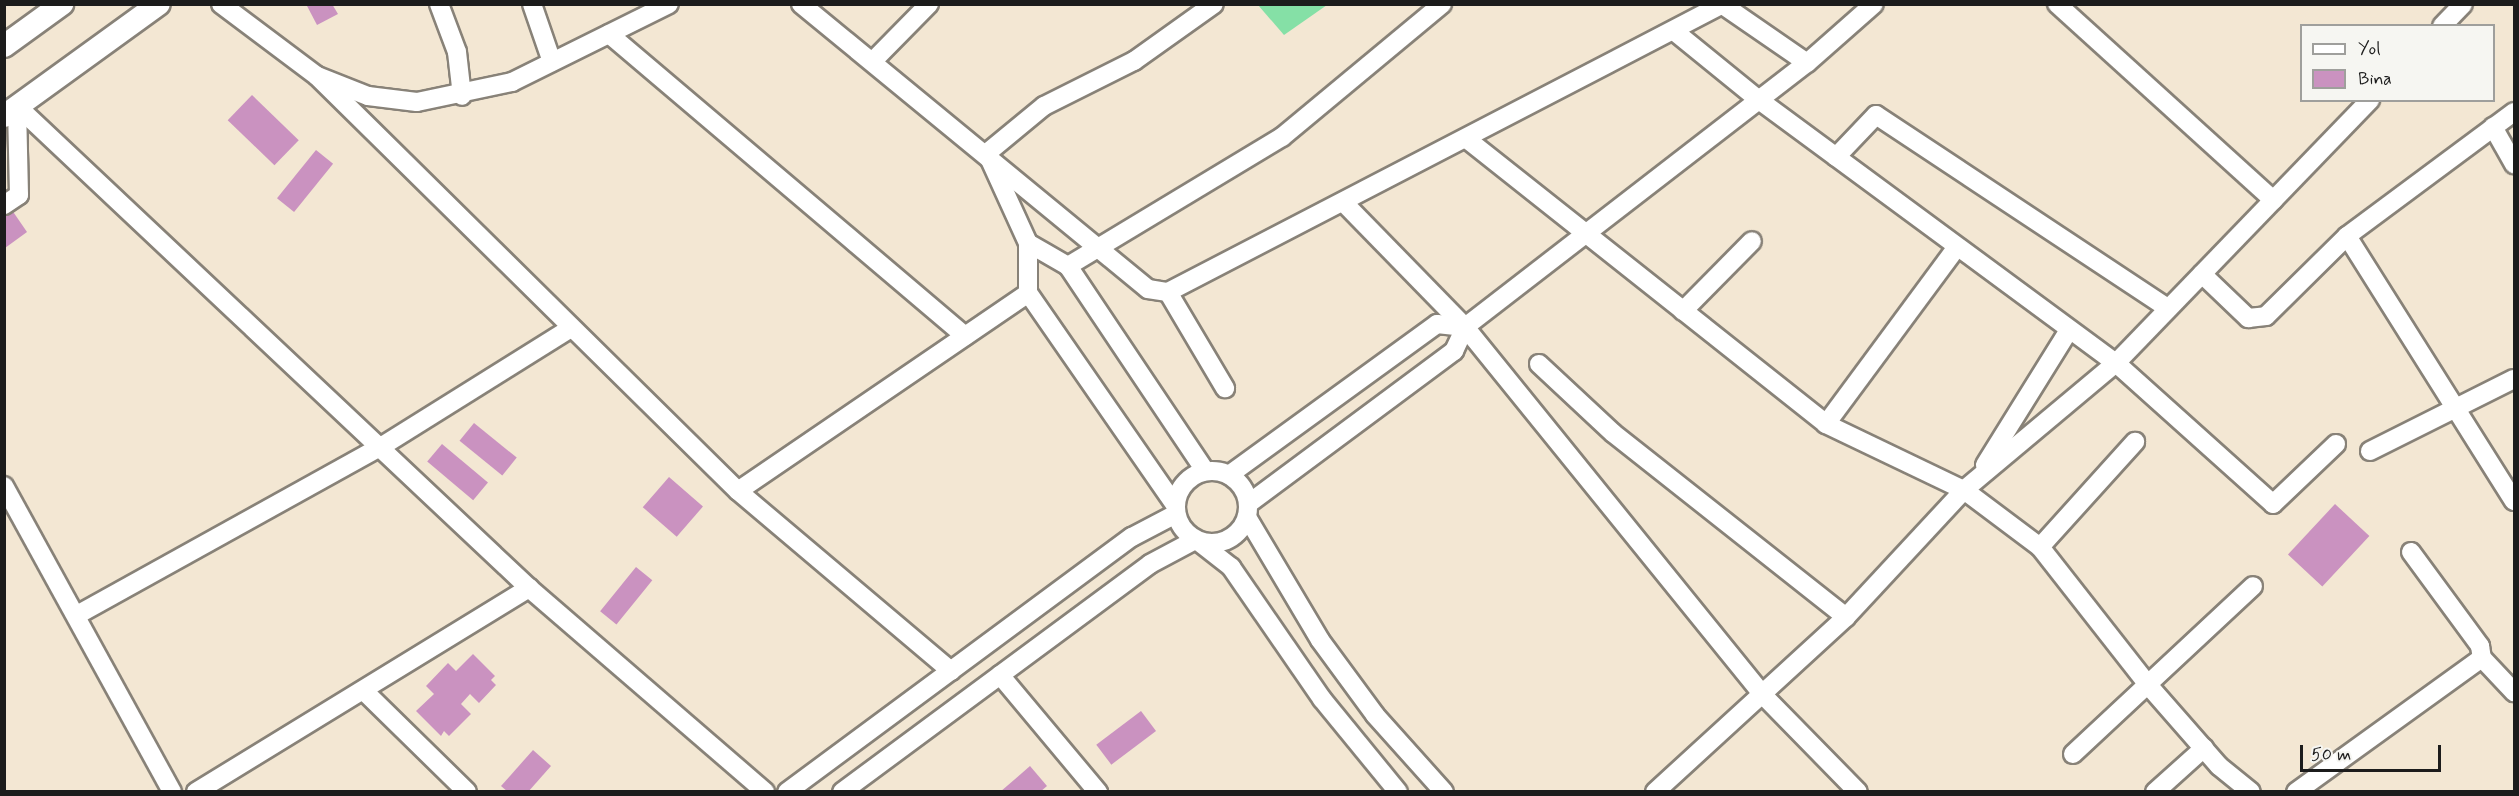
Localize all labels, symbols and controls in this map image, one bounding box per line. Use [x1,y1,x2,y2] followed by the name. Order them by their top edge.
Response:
[2300,24,2495,102] legend
[2358,37,2381,61] text: Yol
[2358,67,2392,91] text: Bina
[2303,733,2444,771] scale bar
[2311,743,2351,767] text: 50 m

